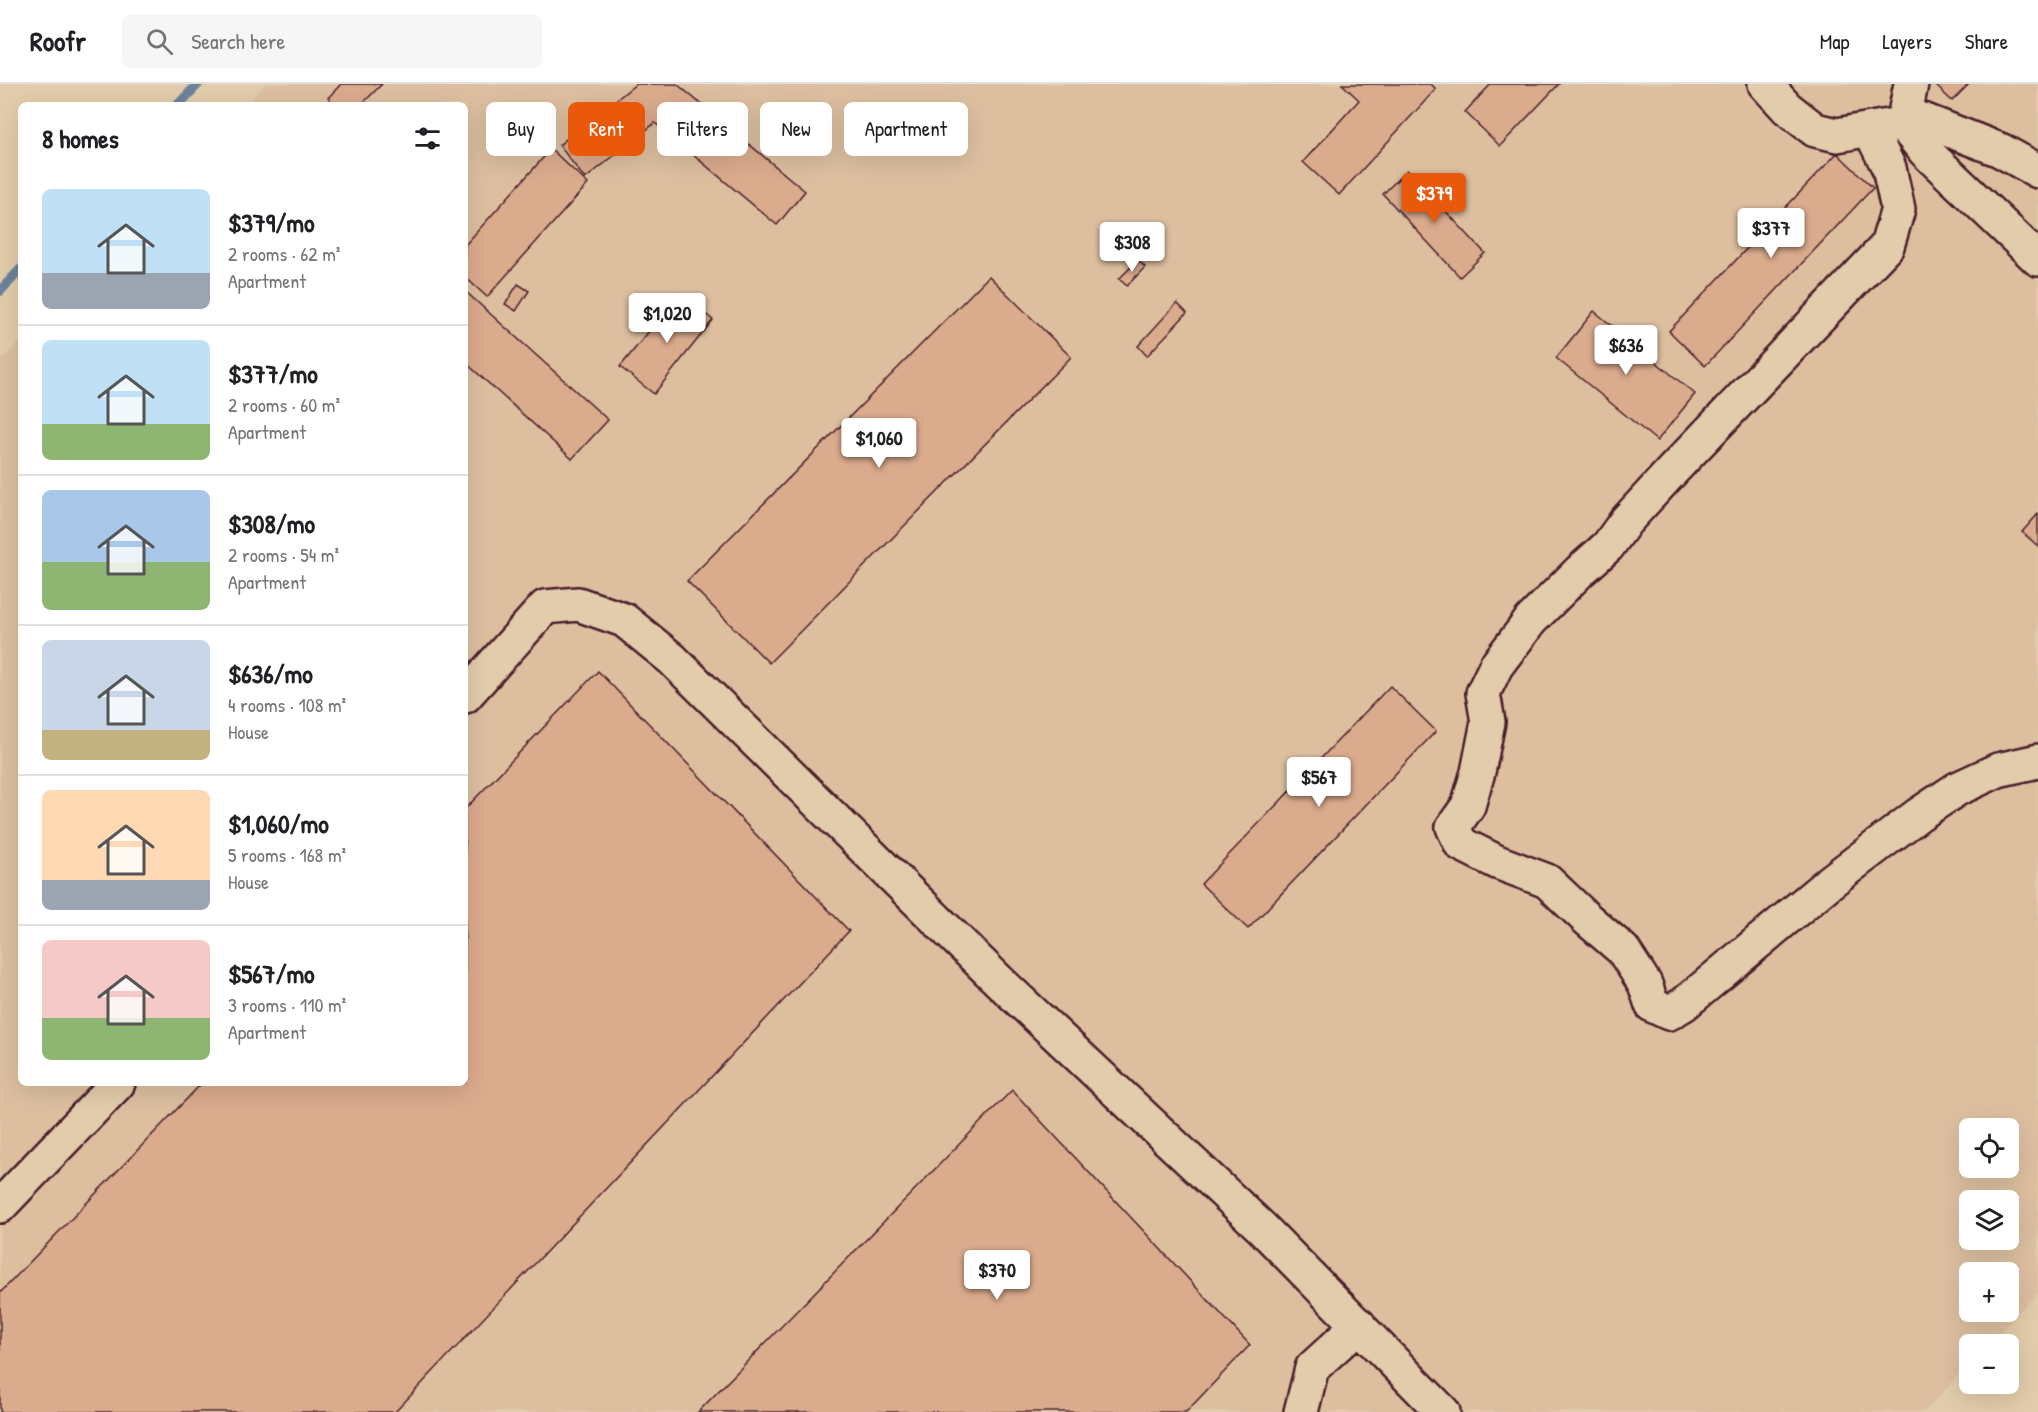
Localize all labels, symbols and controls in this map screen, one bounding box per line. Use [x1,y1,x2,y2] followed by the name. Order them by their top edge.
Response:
[122,14,542,68] search box
[30,22,86,60] text: Roofr
[143,25,176,58] icon: search
[191,26,285,56] text: Search here
[1820,27,1849,56] text: Map
[1882,27,1932,56] text: Layers
[1965,27,2008,56] text: Share
[486,102,556,156] chip: Buy
[568,102,645,156] chip: Rent
[657,102,748,156] chip: Filters
[760,102,832,156] chip: New
[844,102,968,156] chip: Apartment
[42,121,119,156] text: 8 homes
[411,122,444,155] icon: filters
[1398,173,1470,224] pin: $379
[1416,179,1452,206] text: $379
[228,205,314,240] text: $379/mo
[1735,208,1807,259] pin: $377
[90,213,162,285] icon: home
[1752,214,1790,241] text: $377
[1096,222,1168,273] pin: $308
[1114,228,1150,255] text: $308
[228,240,340,267] text: 2 rooms · 62 m²
[228,267,306,294] text: Apartment
[618,293,716,344] pin: $1,020
[643,299,691,326] text: $1,020
[1590,325,1662,376] pin: $636
[1608,331,1644,358] text: $636
[228,356,318,391] text: $377/mo
[90,364,162,436] icon: home
[228,391,340,418] text: 2 rooms · 60 m²
[228,418,306,445] text: Apartment
[830,418,928,469] pin: $1,060
[855,424,903,451] text: $1,060
[228,506,315,541] text: $308/mo
[90,514,162,586] icon: home
[228,541,339,568] text: 2 rooms · 54 m²
[228,568,306,595] text: Apartment
[228,656,313,691] text: $636/mo
[90,664,162,736] icon: home
[228,691,346,718] text: 4 rooms · 108 m²
[228,718,269,745] text: House
[1283,757,1355,808] pin: $567
[1301,763,1337,790] text: $567
[228,806,329,841] text: $1,060/mo
[90,814,162,886] icon: home
[228,841,346,868] text: 5 rooms · 168 m²
[228,868,269,895] text: House
[228,956,315,991] text: $567/mo
[90,964,162,1036] icon: home
[228,991,346,1018] text: 3 rooms · 110 m²
[228,1018,306,1045] text: Apartment
[1959,1118,2019,1394] map controls
[1959,1118,2019,1178] button: locate
[1959,1190,2019,1250] button: layers
[961,1250,1033,1301] pin: $370
[978,1256,1016,1283] text: $370
[1959,1262,2019,1322] button: +
[1959,1334,2019,1394] button: −

